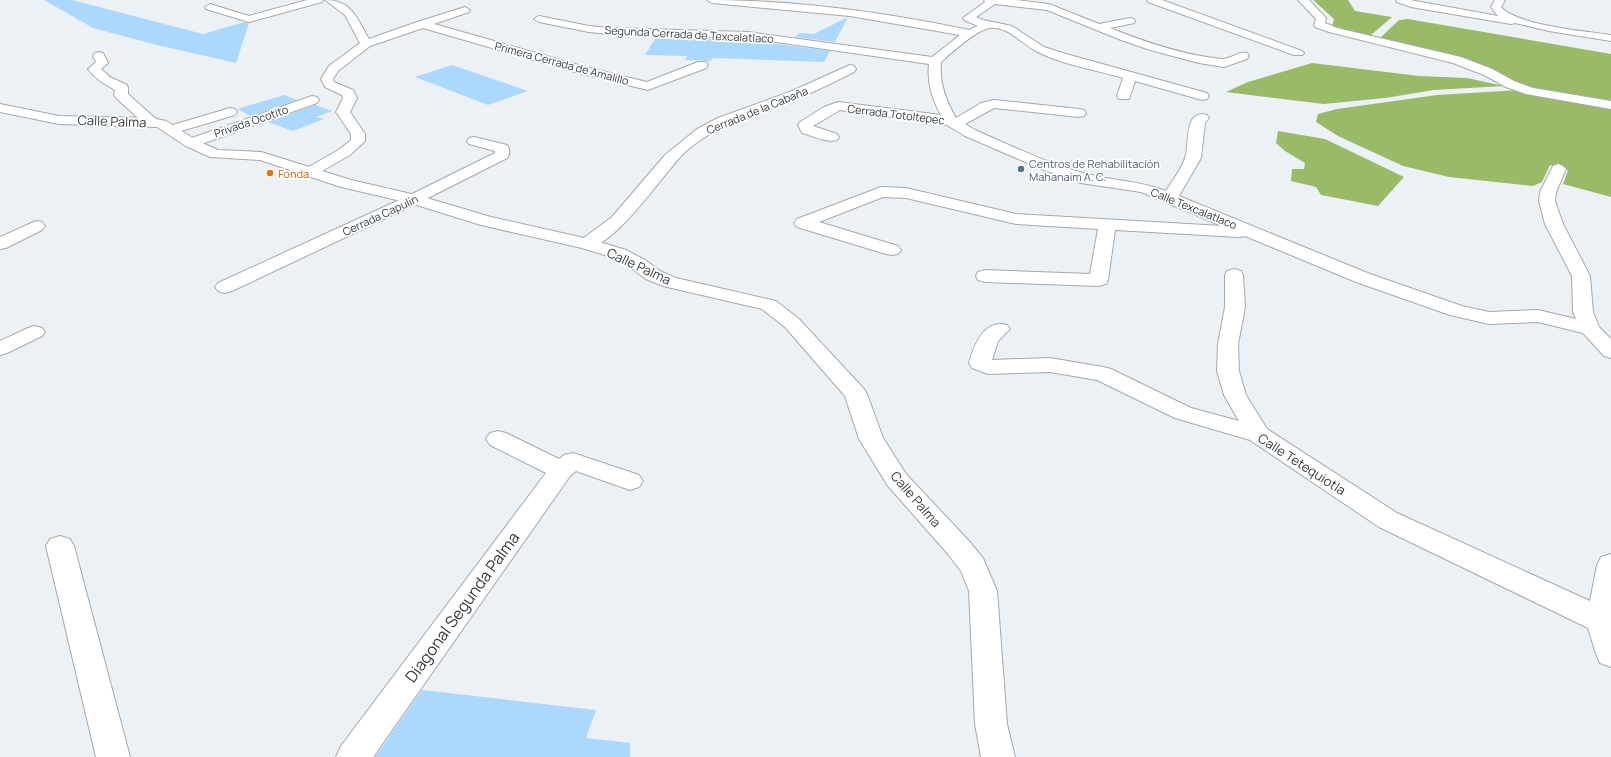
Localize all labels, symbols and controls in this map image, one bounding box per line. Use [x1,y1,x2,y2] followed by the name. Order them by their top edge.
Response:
[604,22,775,46] street label: Segunda Cerrada de Texcalatlaco
[493,38,631,88] street label: Primera Cerrada de Amalillo
[704,83,810,137] street label: Cerrada de la Cabaña
[212,101,291,141] street label: Privada Ocotito
[847,101,945,127] street label: Cerrada Totoltepec
[77,111,147,131] street label: Calle Palma
[1029,156,1160,184] place label: Centros de Rehabilitación Mahanaim A. C.
[1016,164,1026,174] marker: Centros de Rehabilitación Mahanaim A. C.
[278,166,309,181] place label: Fonda
[265,168,275,178] marker: Fonda
[1149,184,1240,232] street label: Calle Texcalatlaco
[340,191,420,239] street label: Cerrada Capulín
[604,243,674,289] street label: Calle Palma
[1255,429,1349,499] street label: Calle Tetequiotla
[887,467,945,531] street label: Calle Palma
[400,527,524,687] street label: Diagonal Segunda Palma

